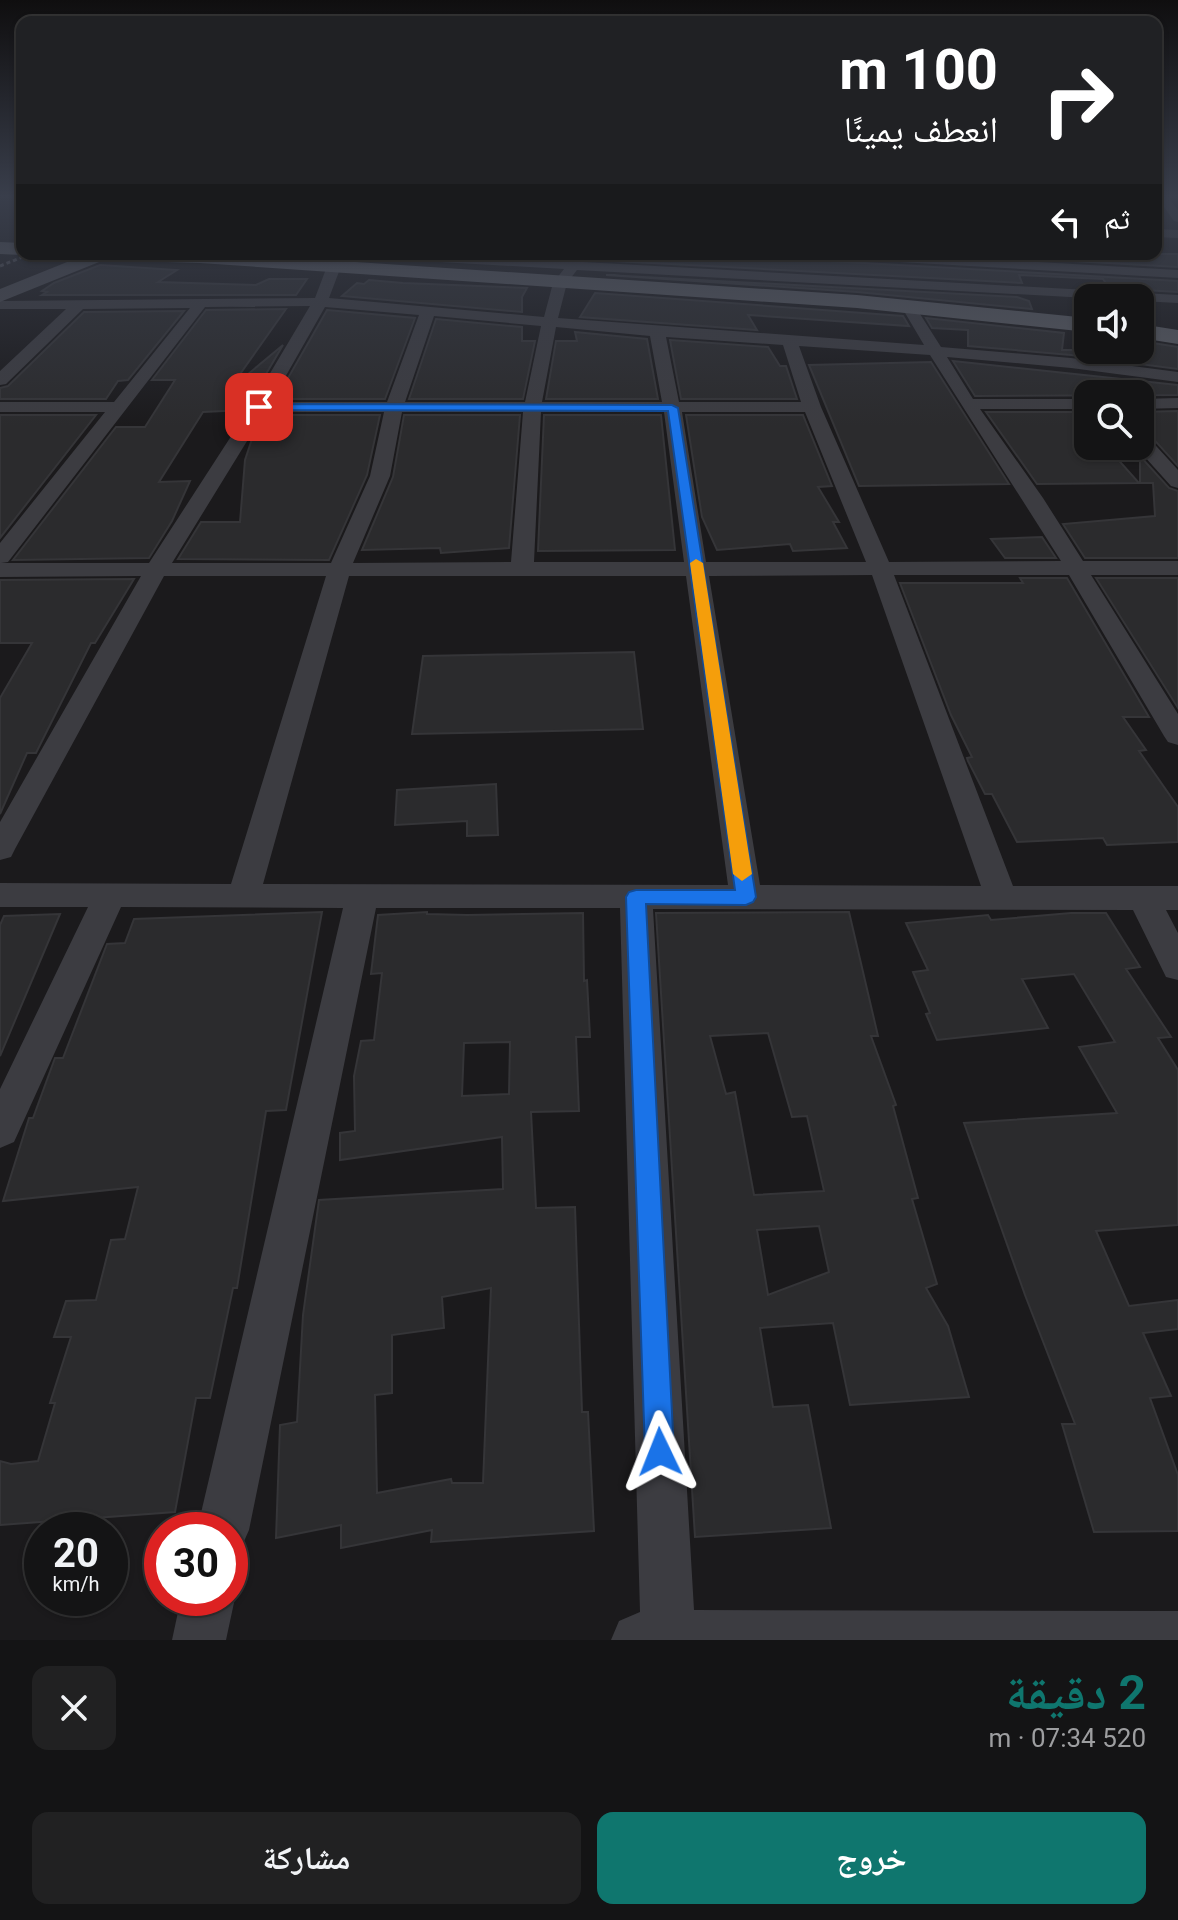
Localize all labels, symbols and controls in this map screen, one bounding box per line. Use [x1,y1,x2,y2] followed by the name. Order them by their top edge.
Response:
[839,37,998,103] text: 100 m
[1026,48,1130,152] icon: right
[844,109,998,151] text: انعطف يمينًا
[1044,200,1088,244] icon: left
[1104,201,1130,236] text: ثم
[1074,284,1154,460] map controls
[1074,284,1154,364] button: sound
[225,373,293,441] pin
[1074,380,1154,460] button: search
[237,385,281,429] icon: arrive
[618,1410,702,1494] position arrow
[144,1512,248,1616] speed limit sign: 30
[53,1530,99,1577] text: 20
[53,1572,99,1596] text: km/h
[1006,1664,1146,1721] text: 2 دقيقة
[32,1666,116,1750] button: close
[988,1723,1146,1753] text: 520 m · 07:34
[32,1812,581,1904] button: مشاركة
[597,1812,1146,1904] button: خروج

